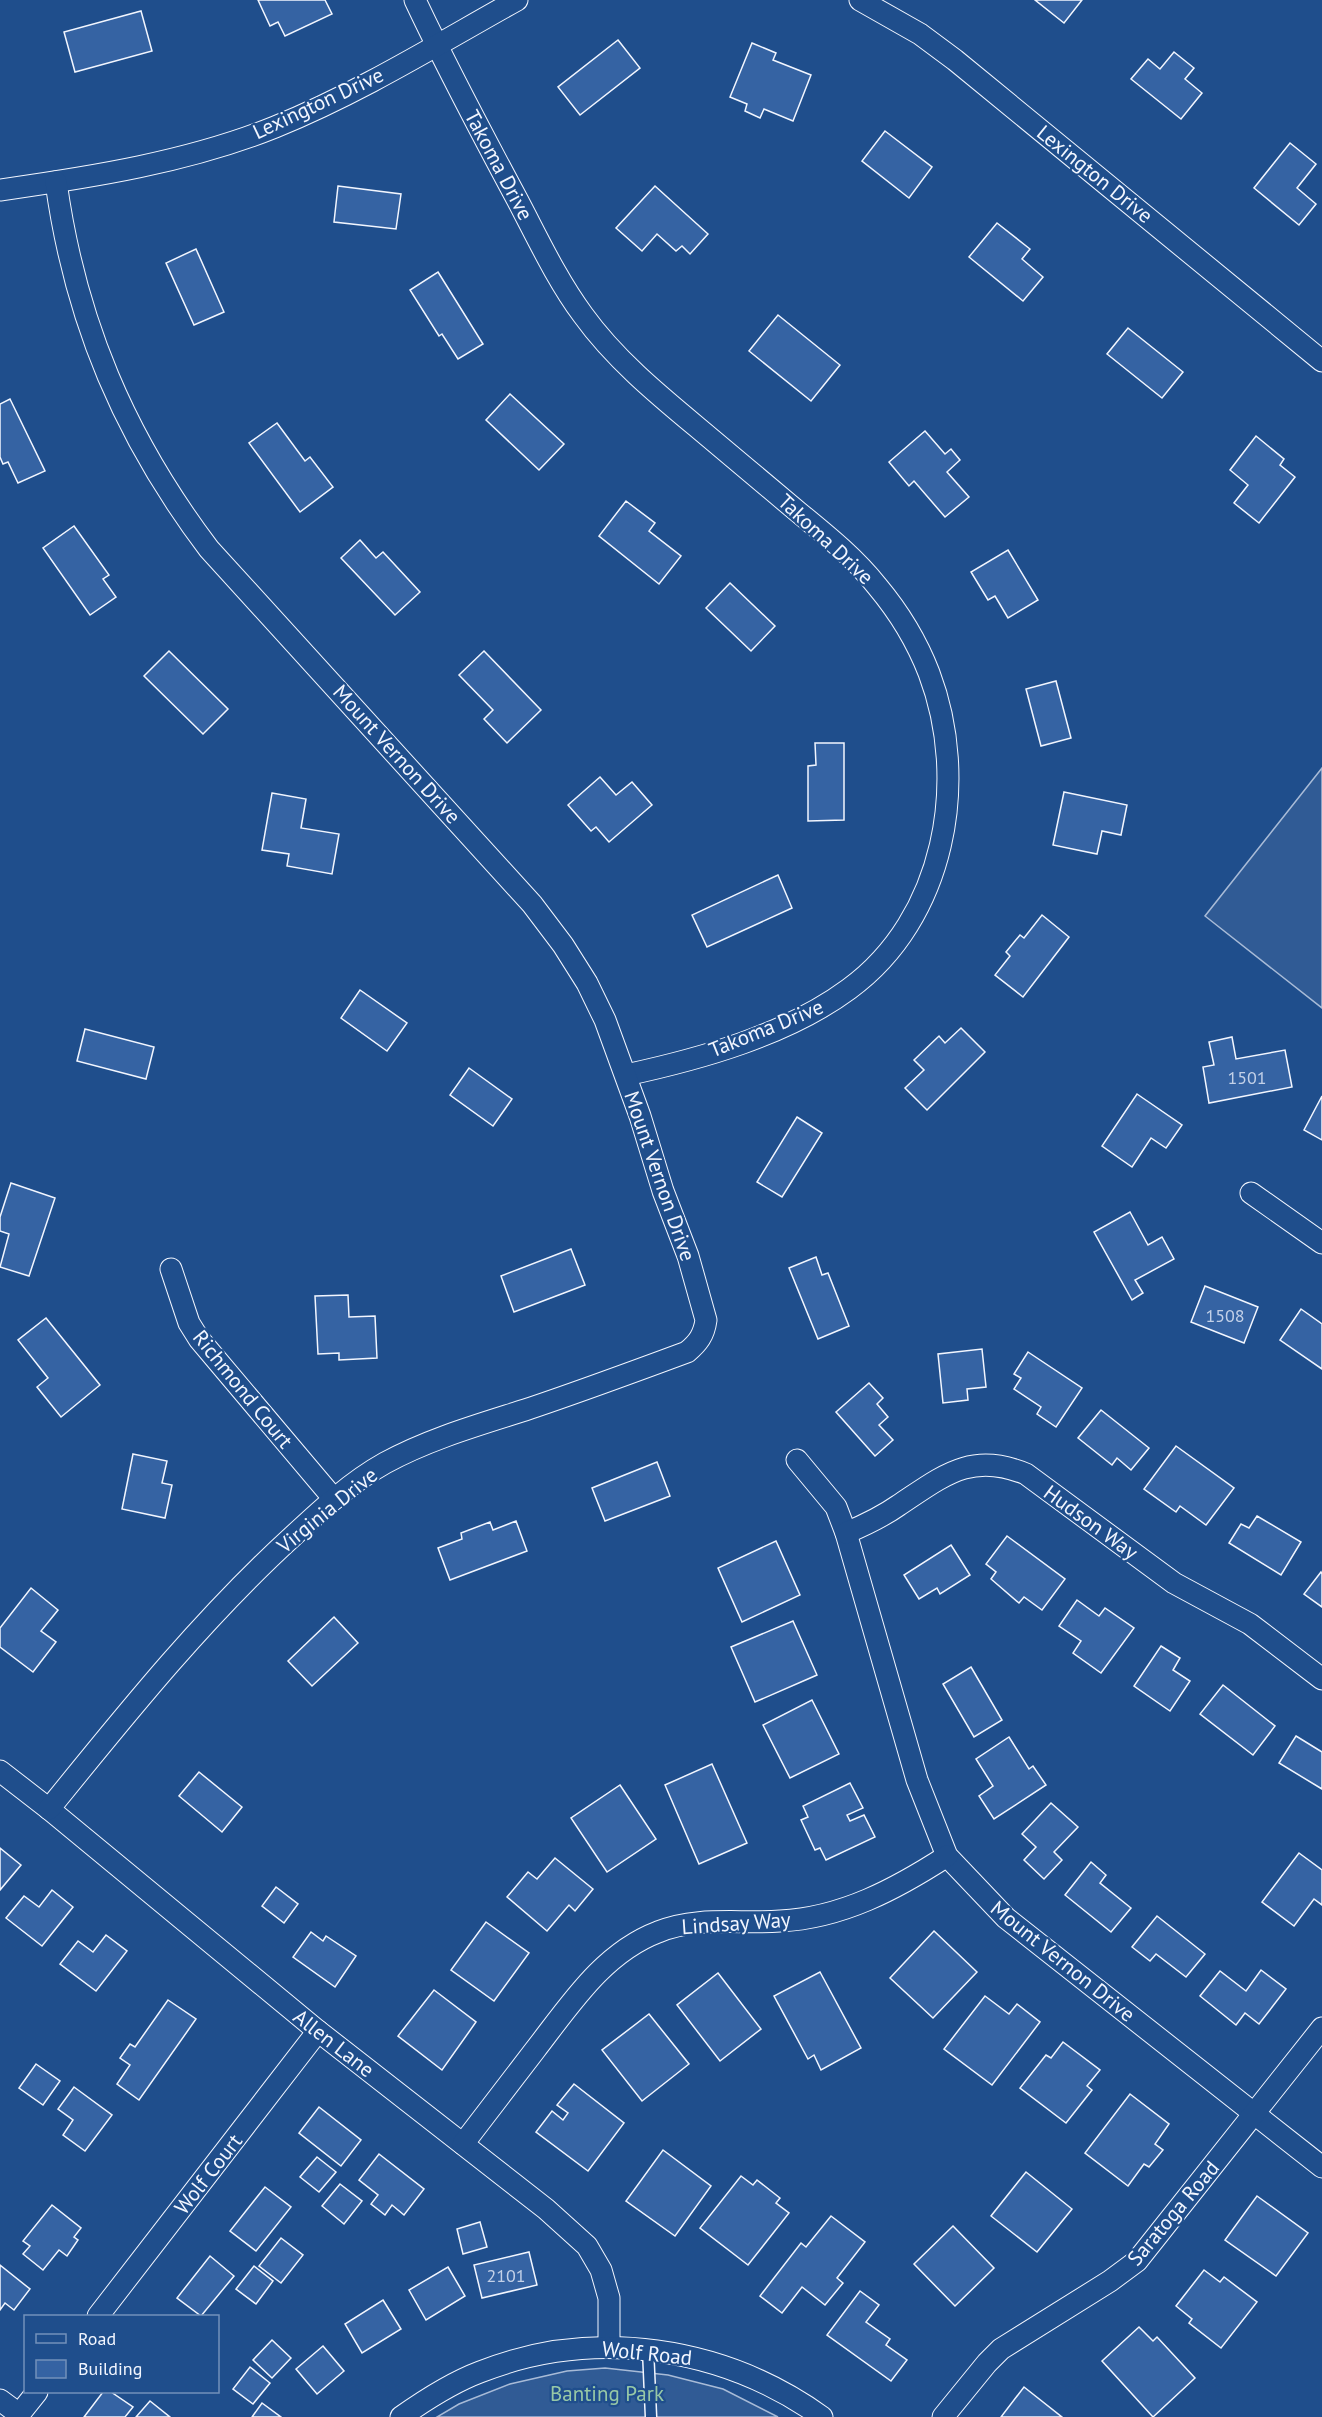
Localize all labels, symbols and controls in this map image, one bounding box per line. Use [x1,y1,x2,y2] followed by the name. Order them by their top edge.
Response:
[248,61,388,145] street label: Lexington Drive
[459,105,539,225] street label: Takoma Drive
[1032,119,1158,229] street label: Lexington Drive
[773,488,879,590] street label: Takoma Drive
[327,679,467,829] street label: Mount Vernon Drive
[705,993,827,1063] street label: Takoma Drive
[1227,1066,1267,1089] house number: 1501
[618,1087,702,1265] street label: Mount Vernon Drive
[1205,1304,1245,1327] house number: 1508
[187,1324,299,1454] street label: Richmond Court
[270,1461,383,1559] street label: Virginia Drive
[1038,1479,1144,1565] street label: Hudson Way
[985,1894,1141,2028] street label: Mount Vernon Drive
[680,1906,792,1940] street label: Lindsay Way
[288,2003,380,2083] street label: Allen Lane
[168,2128,248,2220] street label: Wolf Court
[1121,2155,1225,2271] street label: Saratoga Road
[486,2264,526,2287] house number: 2101
[24,2315,219,2393] legend
[78,2327,116,2350] text: Road
[601,2335,693,2371] street label: Wolf Road
[78,2357,142,2380] text: Building
[550,2380,664,2407] park label: Banting Park

